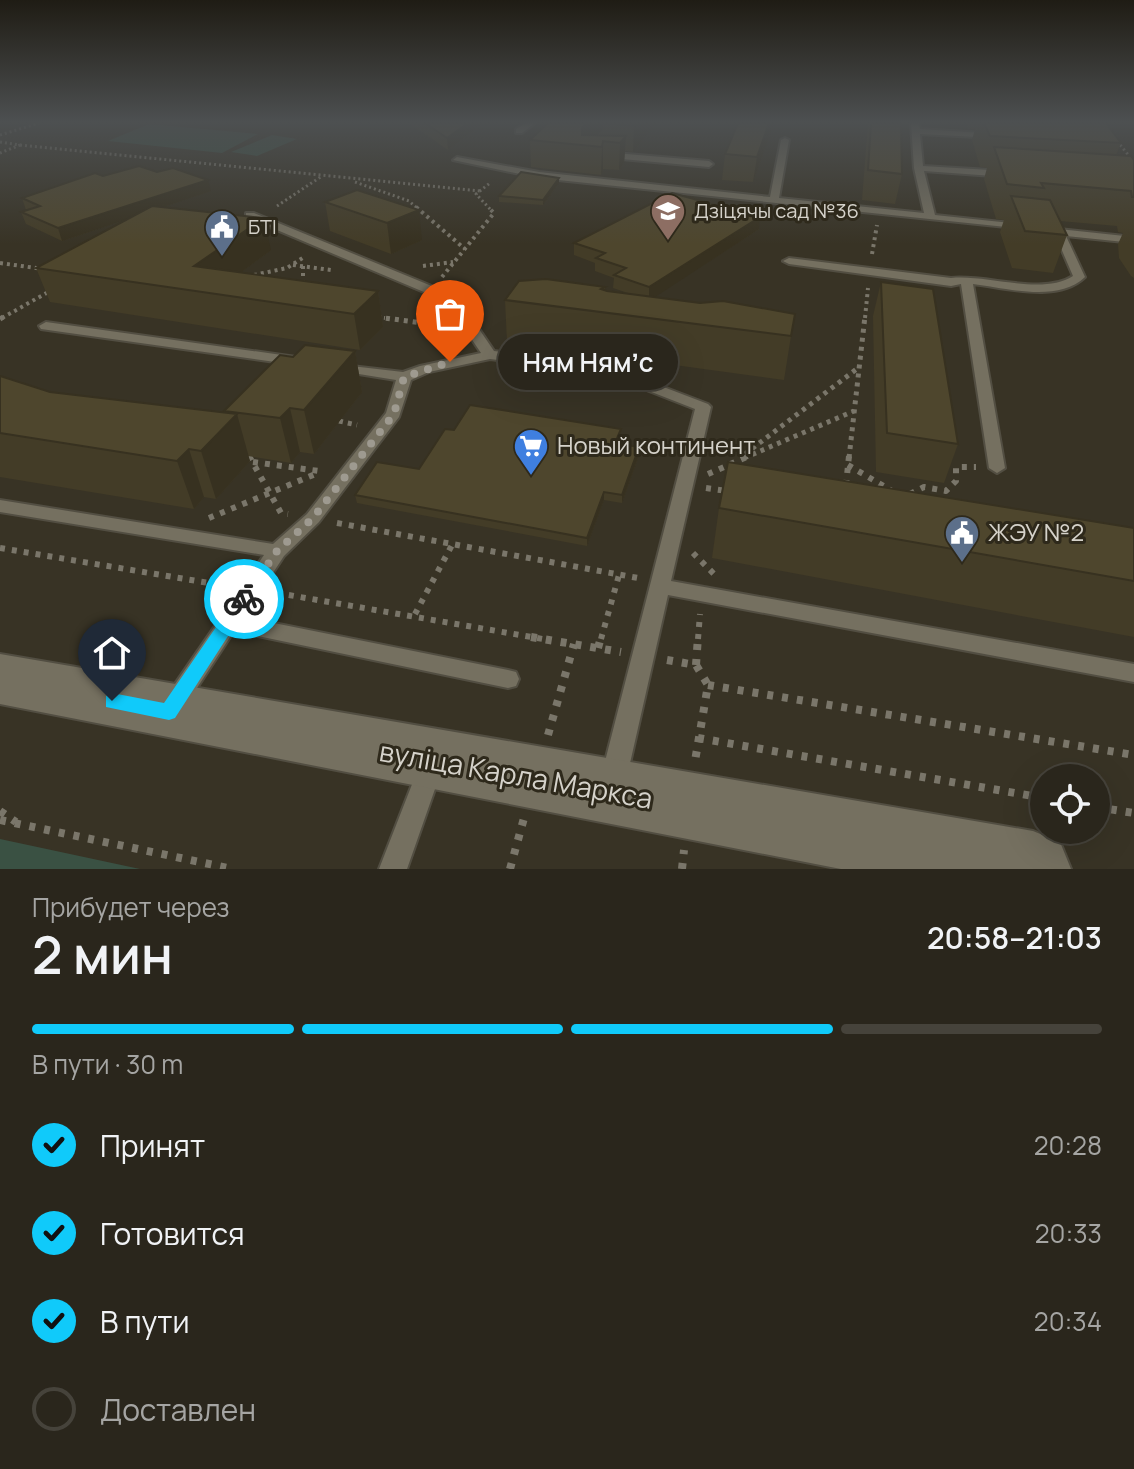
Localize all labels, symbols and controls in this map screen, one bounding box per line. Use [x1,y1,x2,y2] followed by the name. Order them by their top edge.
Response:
[649,192,687,242] school or university icon: Дзіцячы сад №36
[694,197,859,224] place label: Дзіцячы сад №36
[203,208,241,258] public building icon: БТІ
[248,213,277,240] place label: БТІ
[416,280,484,362] pin
[428,292,472,336] icon: bag
[498,334,678,390] callout: Ням Нямʼс
[522,344,654,380] text: Ням Нямʼс
[512,427,550,477] supermarket icon: Новый континент
[557,428,755,461] place label: Новый континент
[943,514,981,564] public building icon: ЖЭУ №2
[988,515,1084,548] place label: ЖЭУ №2
[204,559,284,639] courier
[222,577,266,621] icon: bike
[78,619,146,701] pin
[90,631,134,675] icon: home
[377,731,656,817] street label: вуліца Карла Маркса
[1030,764,1110,844] map controls
[1030,764,1110,844] button: locate
[32,889,230,925] text: Прибудет через
[927,917,1102,958] text: 20:58–21:03
[32,919,173,990] text: 2 мин
[32,1046,183,1082] text: В пути · 30 m
[32,1123,76,1167] icon: check
[100,1125,205,1166] text: Принят
[1034,1127,1102,1163] text: 20:28
[32,1211,76,1255] icon: check
[100,1213,245,1254] text: Готовится
[1035,1215,1102,1251] text: 20:33
[32,1299,76,1343] icon: check
[100,1301,190,1342] text: В пути
[1034,1303,1102,1339] text: 20:34
[100,1389,256,1430] text: Доставлен

